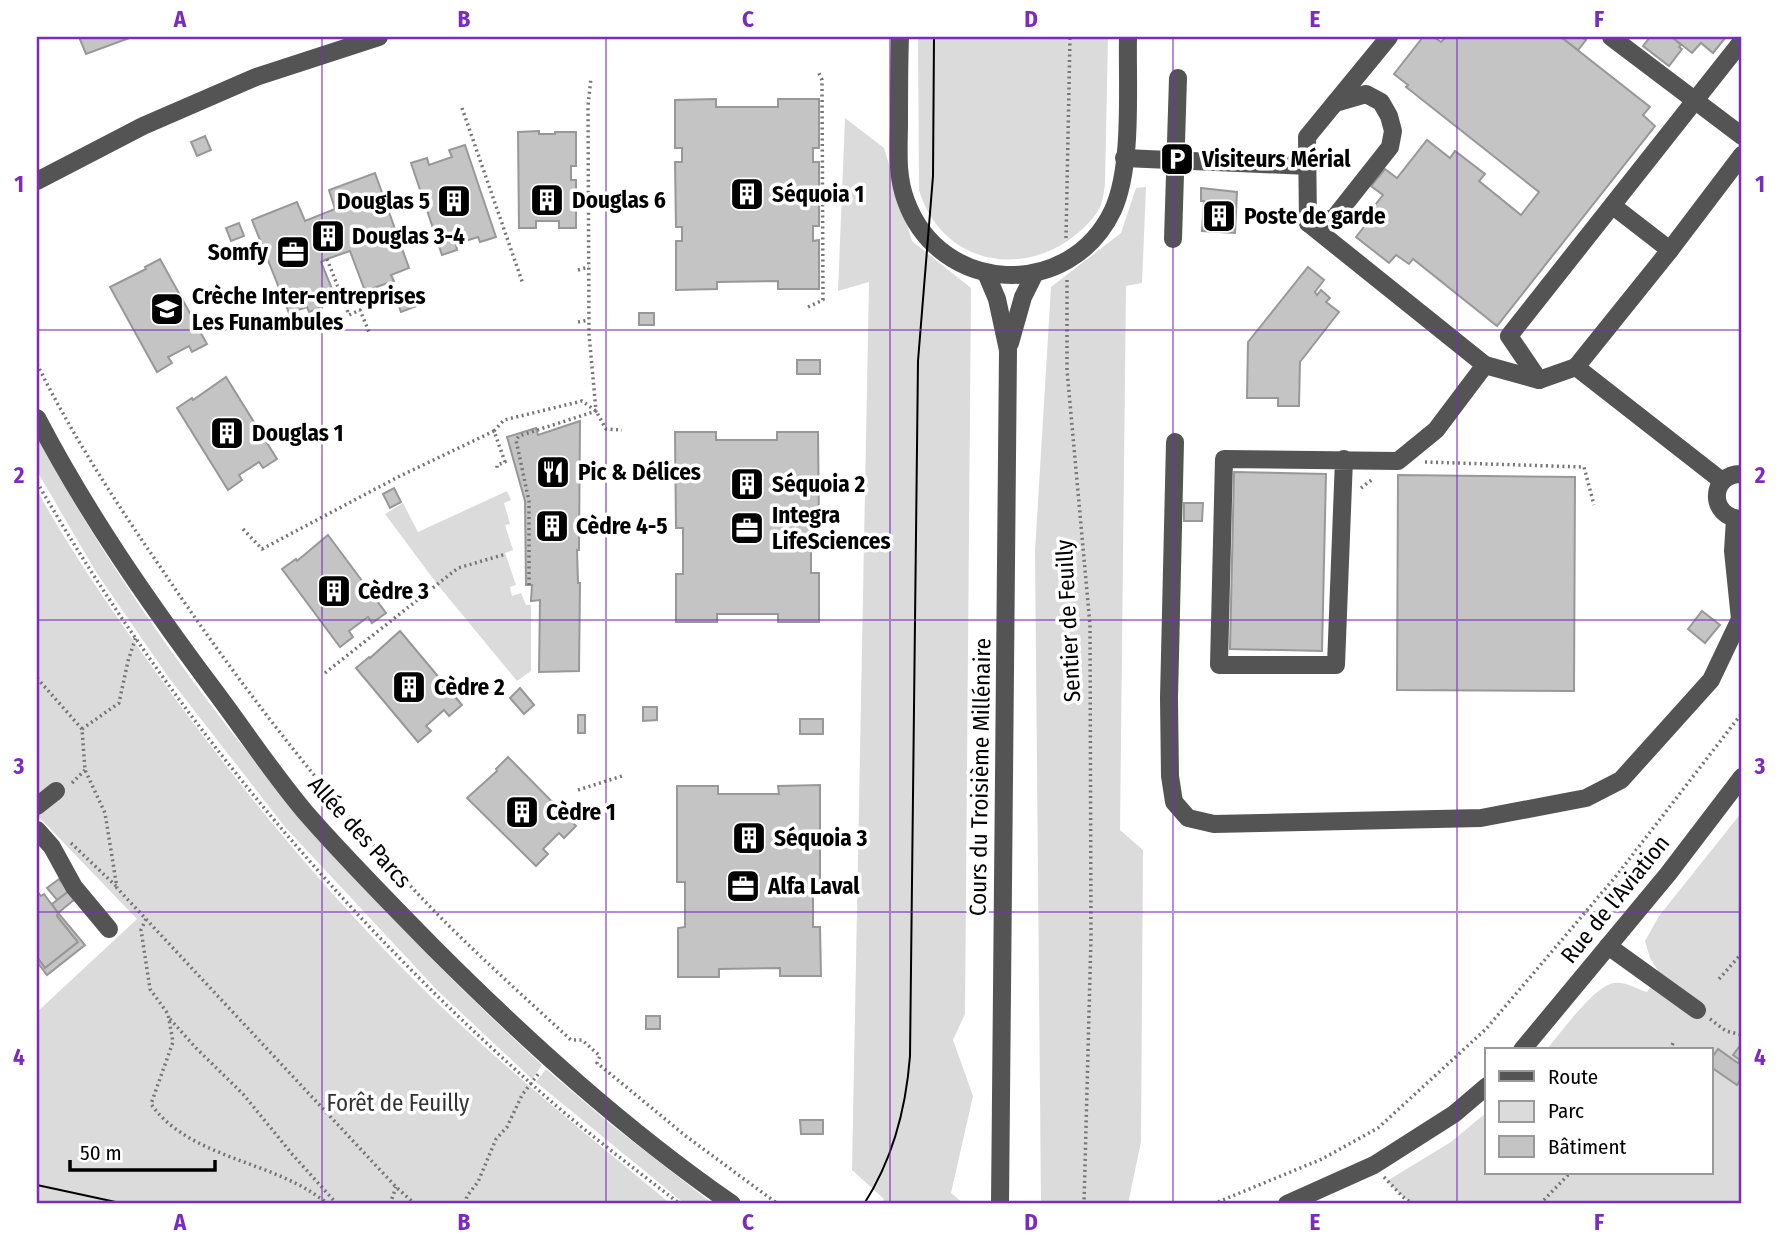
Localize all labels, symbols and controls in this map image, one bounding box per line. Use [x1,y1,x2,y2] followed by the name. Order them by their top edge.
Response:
[173,5,187,33] text: A
[458,5,471,33] text: B
[742,5,754,33] text: C
[1024,5,1038,33] text: D
[1310,5,1321,33] text: E
[1594,5,1604,33] text: F
[1158,140,1196,178] parking icon: Visiteurs Mérial
[1201,145,1351,173] place label: Visiteurs Mérial
[14,170,24,198] text: 1
[1755,170,1765,198] text: 1
[728,175,766,213] building icon: Séquoia 1
[772,180,864,208] place label: Séquoia 1
[528,181,566,219] building icon: Douglas 6
[435,182,473,220] building icon: Douglas 5
[572,186,666,214] place label: Douglas 6
[337,187,430,215] place label: Douglas 5
[1200,197,1238,235] building icon: Poste de garde
[1244,202,1386,230] place label: Poste de garde
[309,217,347,255] building icon: Douglas 3-4
[352,222,465,250] place label: Douglas 3-4
[274,233,312,271] office icon: Somfy
[208,238,269,266] place label: Somfy
[192,282,426,336] place label: Crèche Inter-entreprises Les Funambules
[148,290,186,328] school or university icon: Crèche Inter-entreprises Les Funambules
[208,414,246,452] building icon: Douglas 1
[252,419,343,447] place label: Douglas 1
[534,453,572,491] restaurant icon: Pic & Délices
[578,458,701,486] place label: Pic & Délices
[13,461,25,489] text: 2
[1754,461,1766,489] text: 2
[728,465,766,503] building icon: Séquoia 2
[772,470,866,498] place label: Séquoia 2
[772,501,891,555] place label: Integra LifeSciences
[533,507,571,545] building icon: Cèdre 4-5
[728,509,766,547] office icon: Integra LifeSciences
[576,512,668,540] place label: Cèdre 4-5
[1050,538,1086,703] street label: Sentier de Feuilly
[315,572,353,610] building icon: Cèdre 3
[358,577,429,605] place label: Cèdre 3
[964,638,996,916] street label: Cours du Troisième Millénaire
[390,668,428,706] building icon: Cèdre 2
[434,673,505,701] place label: Cèdre 2
[13,752,25,780] text: 3
[1754,752,1766,780] text: 3
[303,770,417,894] street label: Allée des Parcs
[503,793,541,831] building icon: Cèdre 1
[546,798,616,826] place label: Cèdre 1
[730,819,768,857] building icon: Séquoia 3
[774,824,868,852] place label: Séquoia 3
[1555,829,1675,969] street label: Rue de l'Aviation
[724,867,762,905] office icon: Alfa Laval
[767,872,860,900] place label: Alfa Laval
[13,1043,25,1071] text: 4
[1754,1043,1766,1071] text: 4
[1485,1048,1712,1174] legend
[1548,1064,1598,1090] text: Route
[327,1089,470,1117] park label: Forêt de Feuilly
[1548,1098,1584,1124] text: Parc
[70,1129,215,1173] scale bar
[1548,1134,1627,1160] text: Bâtiment
[80,1140,122,1166] text: 50 m
[173,1208,187,1236] text: A
[458,1208,471,1236] text: B
[742,1208,754,1236] text: C
[1024,1208,1038,1236] text: D
[1310,1208,1321,1236] text: E
[1594,1208,1604,1236] text: F

